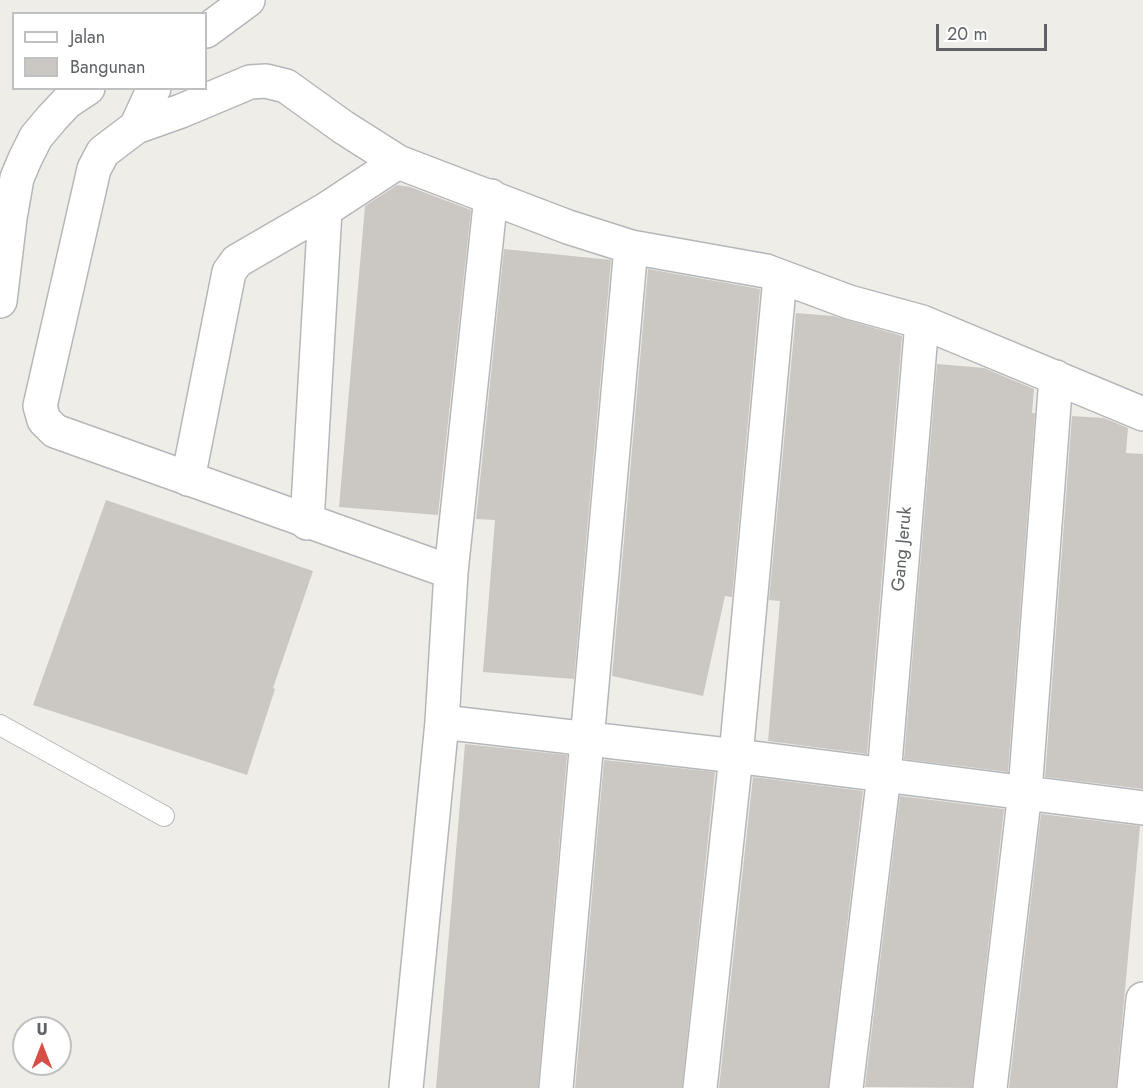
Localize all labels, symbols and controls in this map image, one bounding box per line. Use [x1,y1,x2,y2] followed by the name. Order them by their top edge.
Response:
[12,12,207,90] legend
[939,12,1050,50] scale bar
[947,21,987,47] text: 20 m
[70,24,105,50] text: Jalan
[70,54,145,80] text: Bangunan
[889,506,917,592] street label: Gang Jeruk
[12,1016,72,1076] north arrow
[36,1018,48,1041] text: U

